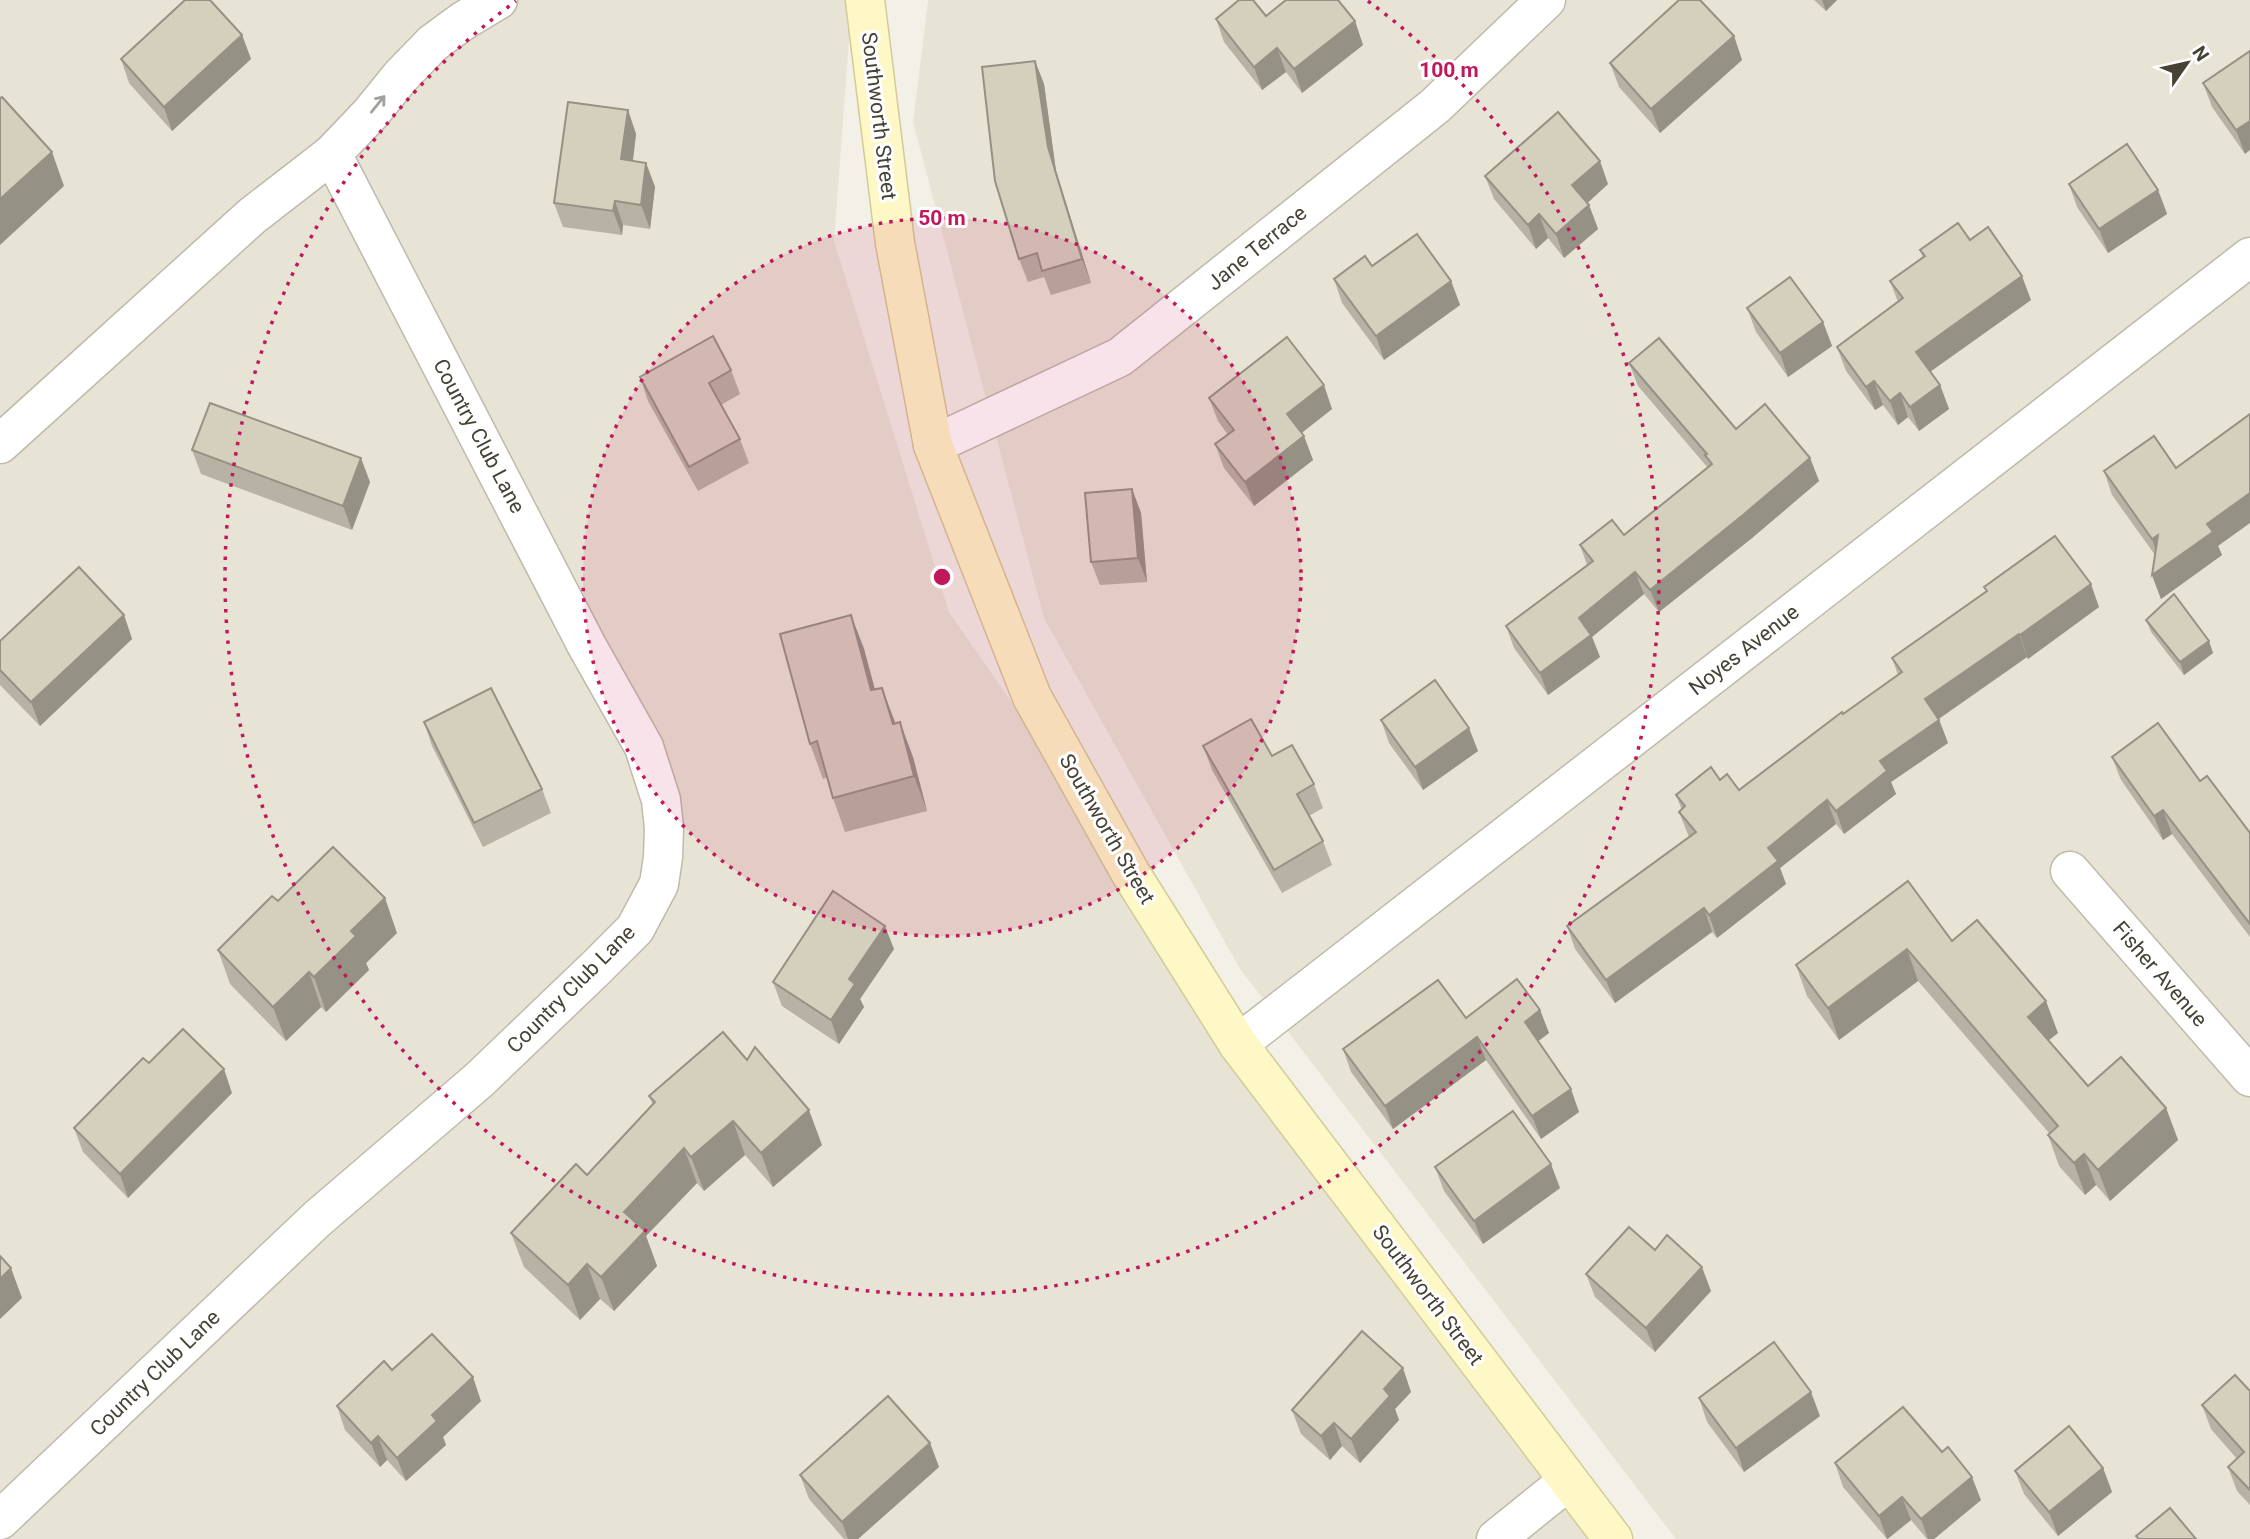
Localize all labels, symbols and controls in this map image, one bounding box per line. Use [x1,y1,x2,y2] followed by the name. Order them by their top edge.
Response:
[2152,28,2222,98] north arrow
[857,31,901,201] street label: Southworth Street
[2187,42,2214,66] text: N
[1419,58,1479,82] text: 100 m
[370,95,386,113] one-way arrow
[1203,201,1311,295] street label: Jane Terrace
[918,206,966,230] text: 50 m
[428,355,530,517] street label: Country Club Lane
[930,565,954,589] centre of rings
[1684,600,1804,700] street label: Noyes Avenue
[1054,750,1160,908] street label: Southworth Street
[2108,917,2212,1031] street label: Fisher Avenue
[502,920,640,1058] street label: Country Club Lane
[1368,1220,1488,1370] street label: Southworth Street
[85,1305,225,1441] street label: Country Club Lane

